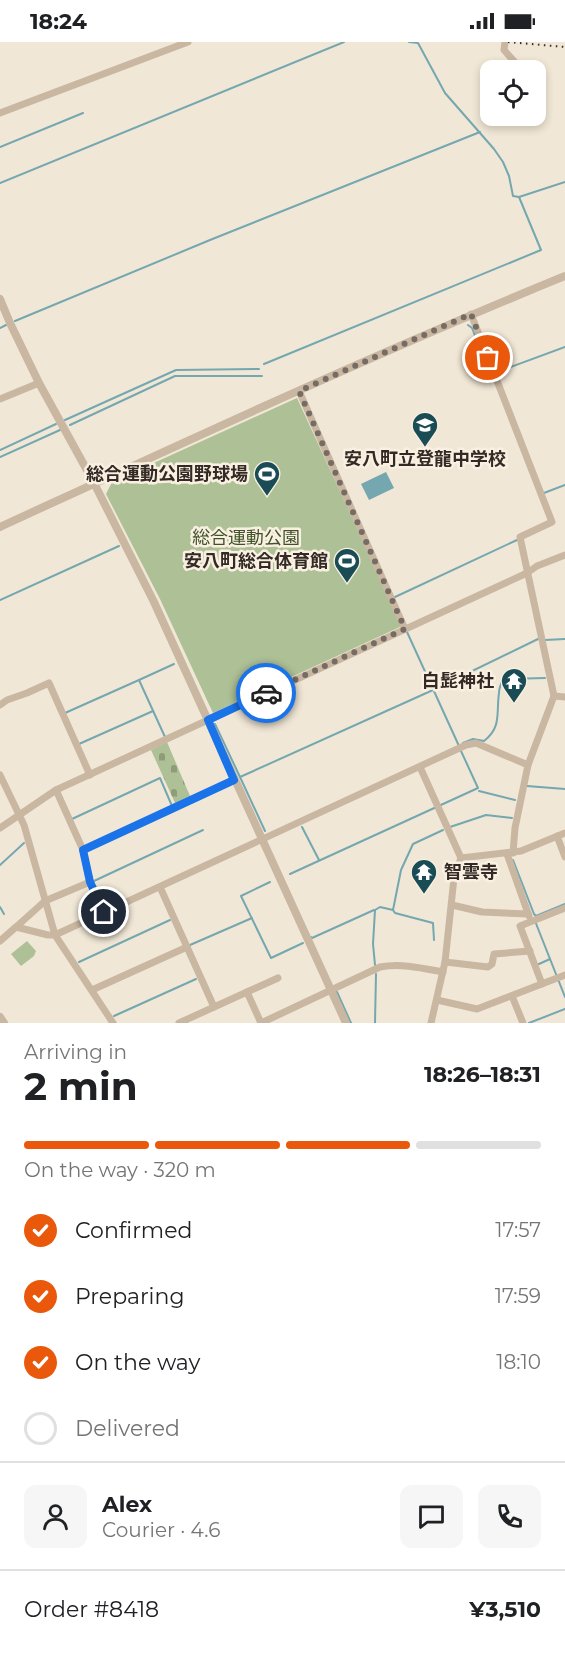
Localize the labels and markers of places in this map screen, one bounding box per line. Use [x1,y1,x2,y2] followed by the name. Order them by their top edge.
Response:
[462,332,513,383] pin
[410,410,440,448] school or university icon: 安八町立登龍中学校
[344,448,506,470] place label: 安八町立登龍中学校
[252,459,282,497] sports icon: 総合運動公園野球場
[86,463,248,485] place label: 総合運動公園野球場
[332,546,362,584] sports icon: 安八町総合体育館
[184,550,328,572] place label: 安八町総合体育館
[499,666,529,704] temple icon: 白髭神社
[422,670,494,692] place label: 白髭神社
[409,857,439,895] temple icon: 智雲寺
[444,861,498,883] place label: 智雲寺
[78,886,129,937] pin

